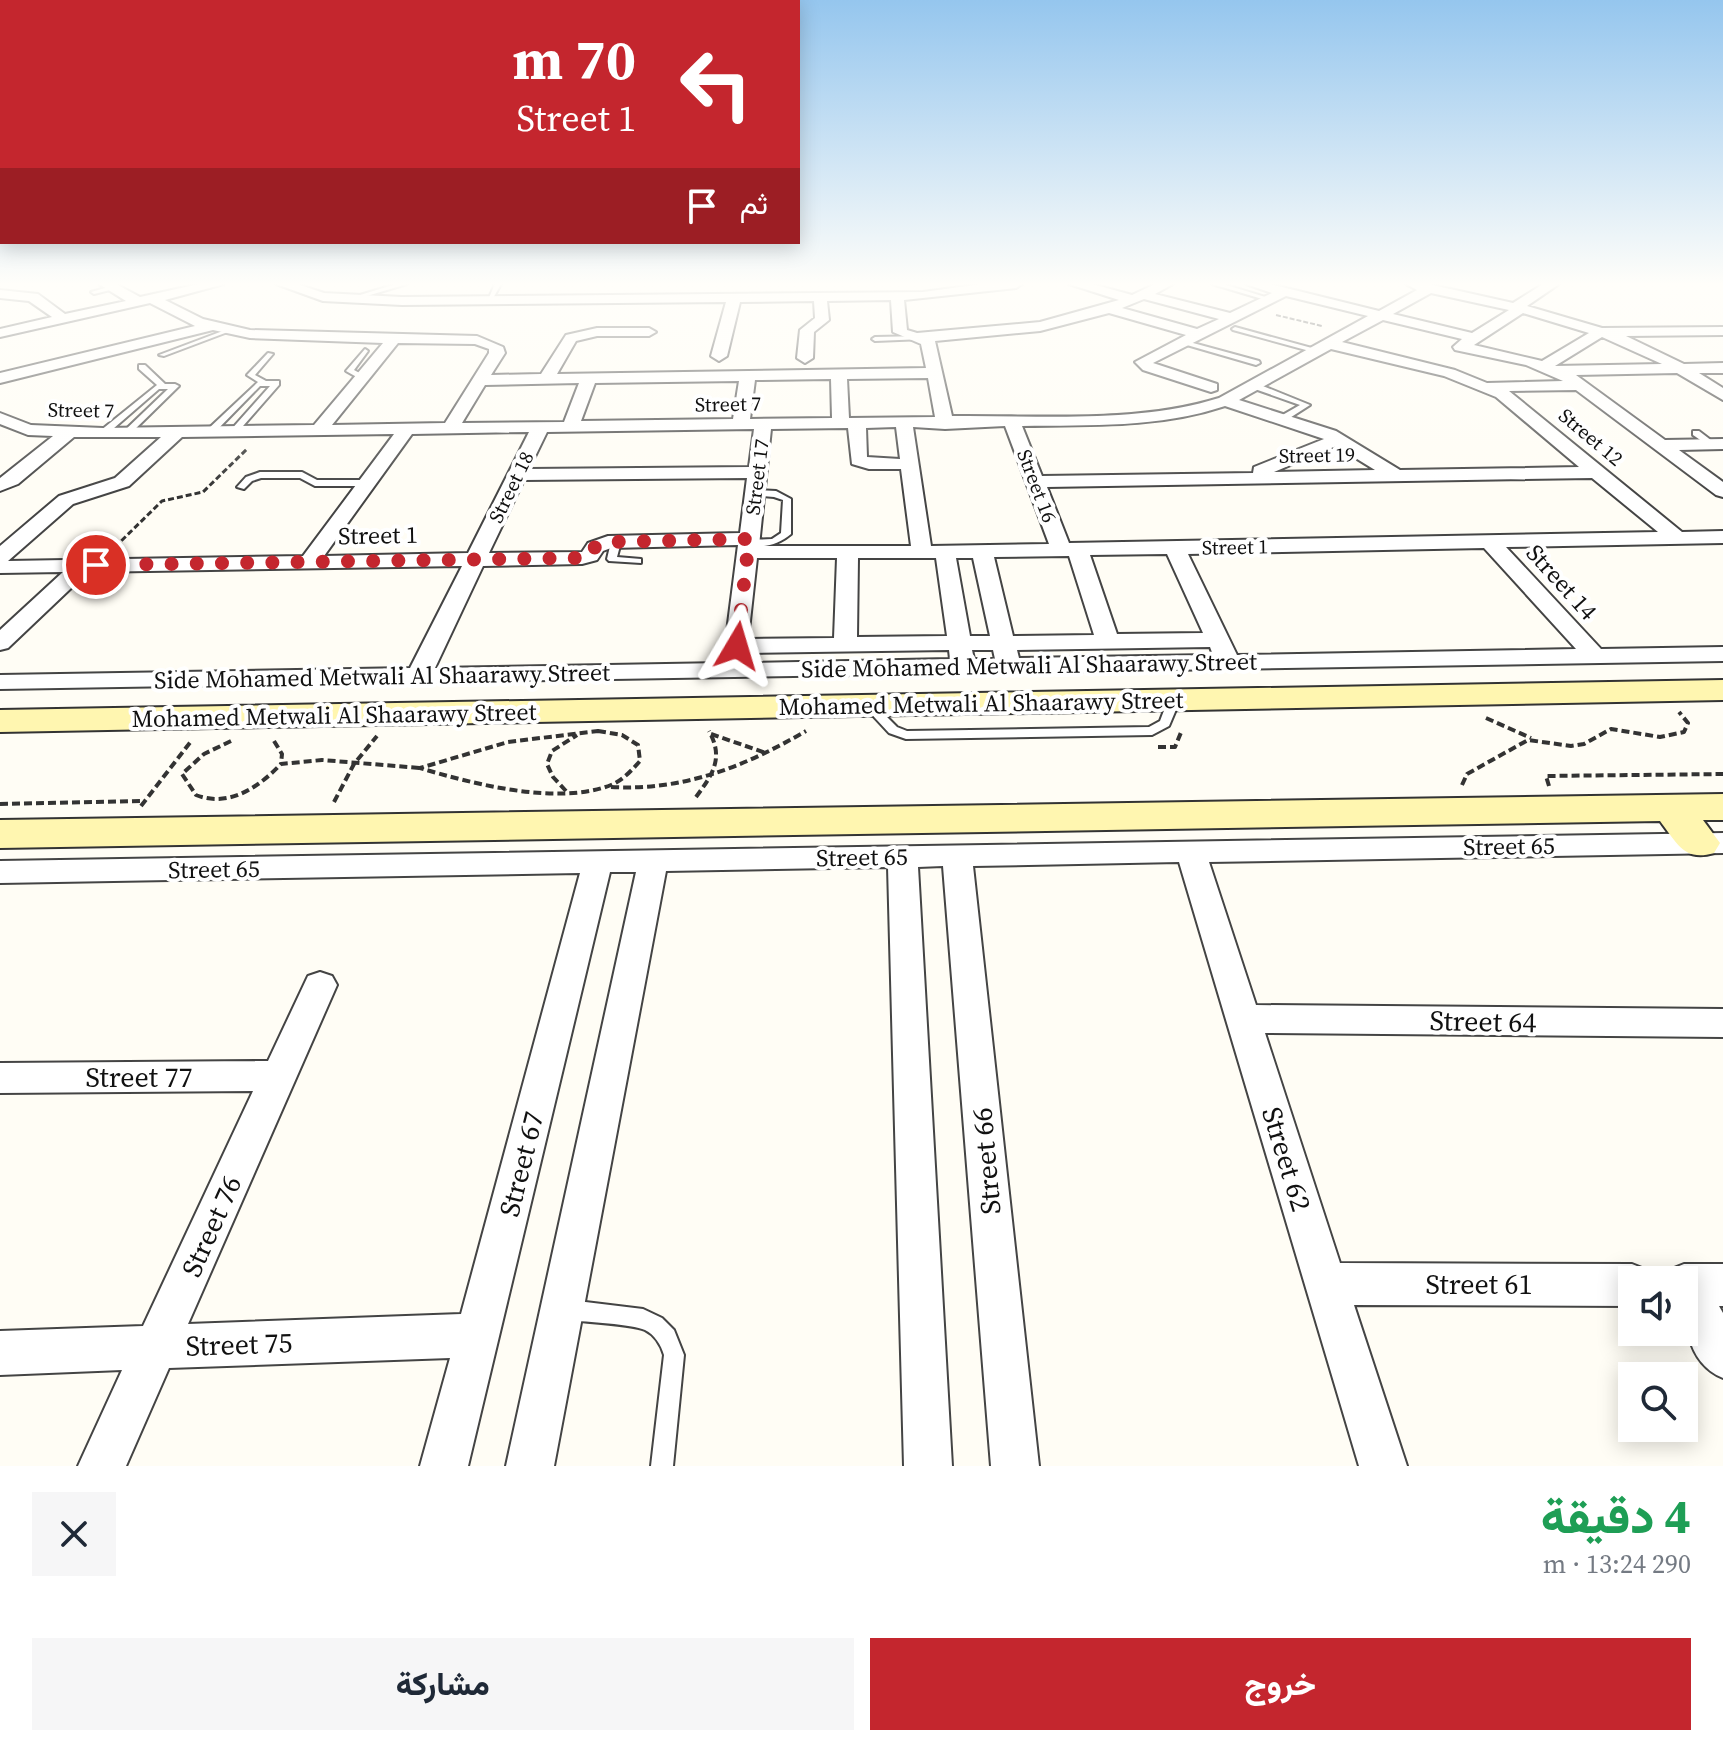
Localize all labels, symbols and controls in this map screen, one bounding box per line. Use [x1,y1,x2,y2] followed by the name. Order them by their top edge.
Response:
[513,21,636,98] text: 70 m
[664,32,768,136] icon: left
[517,94,636,143] text: Street 1
[740,183,768,224] text: ثم
[680,184,724,228] icon: arrive
[695,389,761,419] street label: Street 7
[48,395,114,425] street label: Street 7
[1553,402,1629,472] street label: Street 12
[738,437,776,517] street label: Street 17
[1279,440,1355,470] street label: Street 19
[1010,445,1064,527] street label: Street 16
[482,447,540,527] street label: Street 18
[338,518,418,552] street label: Street 1
[62,531,130,599] pin
[1202,532,1268,562] street label: Street 1
[1519,537,1605,627] street label: Street 14
[74,543,118,587] icon: arrive
[695,604,779,688] position arrow
[801,645,1257,685] street label: Side Mohamed Metwali Al Shaarawy Street
[154,656,610,696] street label: Side Mohamed Metwali Al Shaarawy Street
[778,683,1184,723] street label: Mohamed Metwali Al Shaarawy Street
[131,695,537,735] street label: Mohamed Metwali Al Shaarawy Street
[1463,829,1555,863] street label: Street 65
[816,840,908,874] street label: Street 65
[168,852,260,886] street label: Street 65
[1429,1001,1537,1041] street label: Street 64
[86,1058,192,1096] street label: Street 77
[1253,1102,1321,1216] street label: Street 62
[962,1106,1010,1216] street label: Street 66
[490,1108,552,1220] street label: Street 67
[172,1169,250,1283] street label: Street 76
[1426,1265,1532,1303] street label: Street 61
[1618,1266,1698,1442] map controls
[1618,1266,1698,1346] button: sound
[185,1323,293,1365] street label: Street 75
[1618,1362,1698,1442] button: search
[1541,1483,1691,1549] text: 4 دقيقة
[32,1492,116,1576] button: close
[1543,1546,1691,1582] text: 290 m · 13:24
[32,1638,854,1730] button: مشاركة
[870,1638,1691,1730] button: خروج

